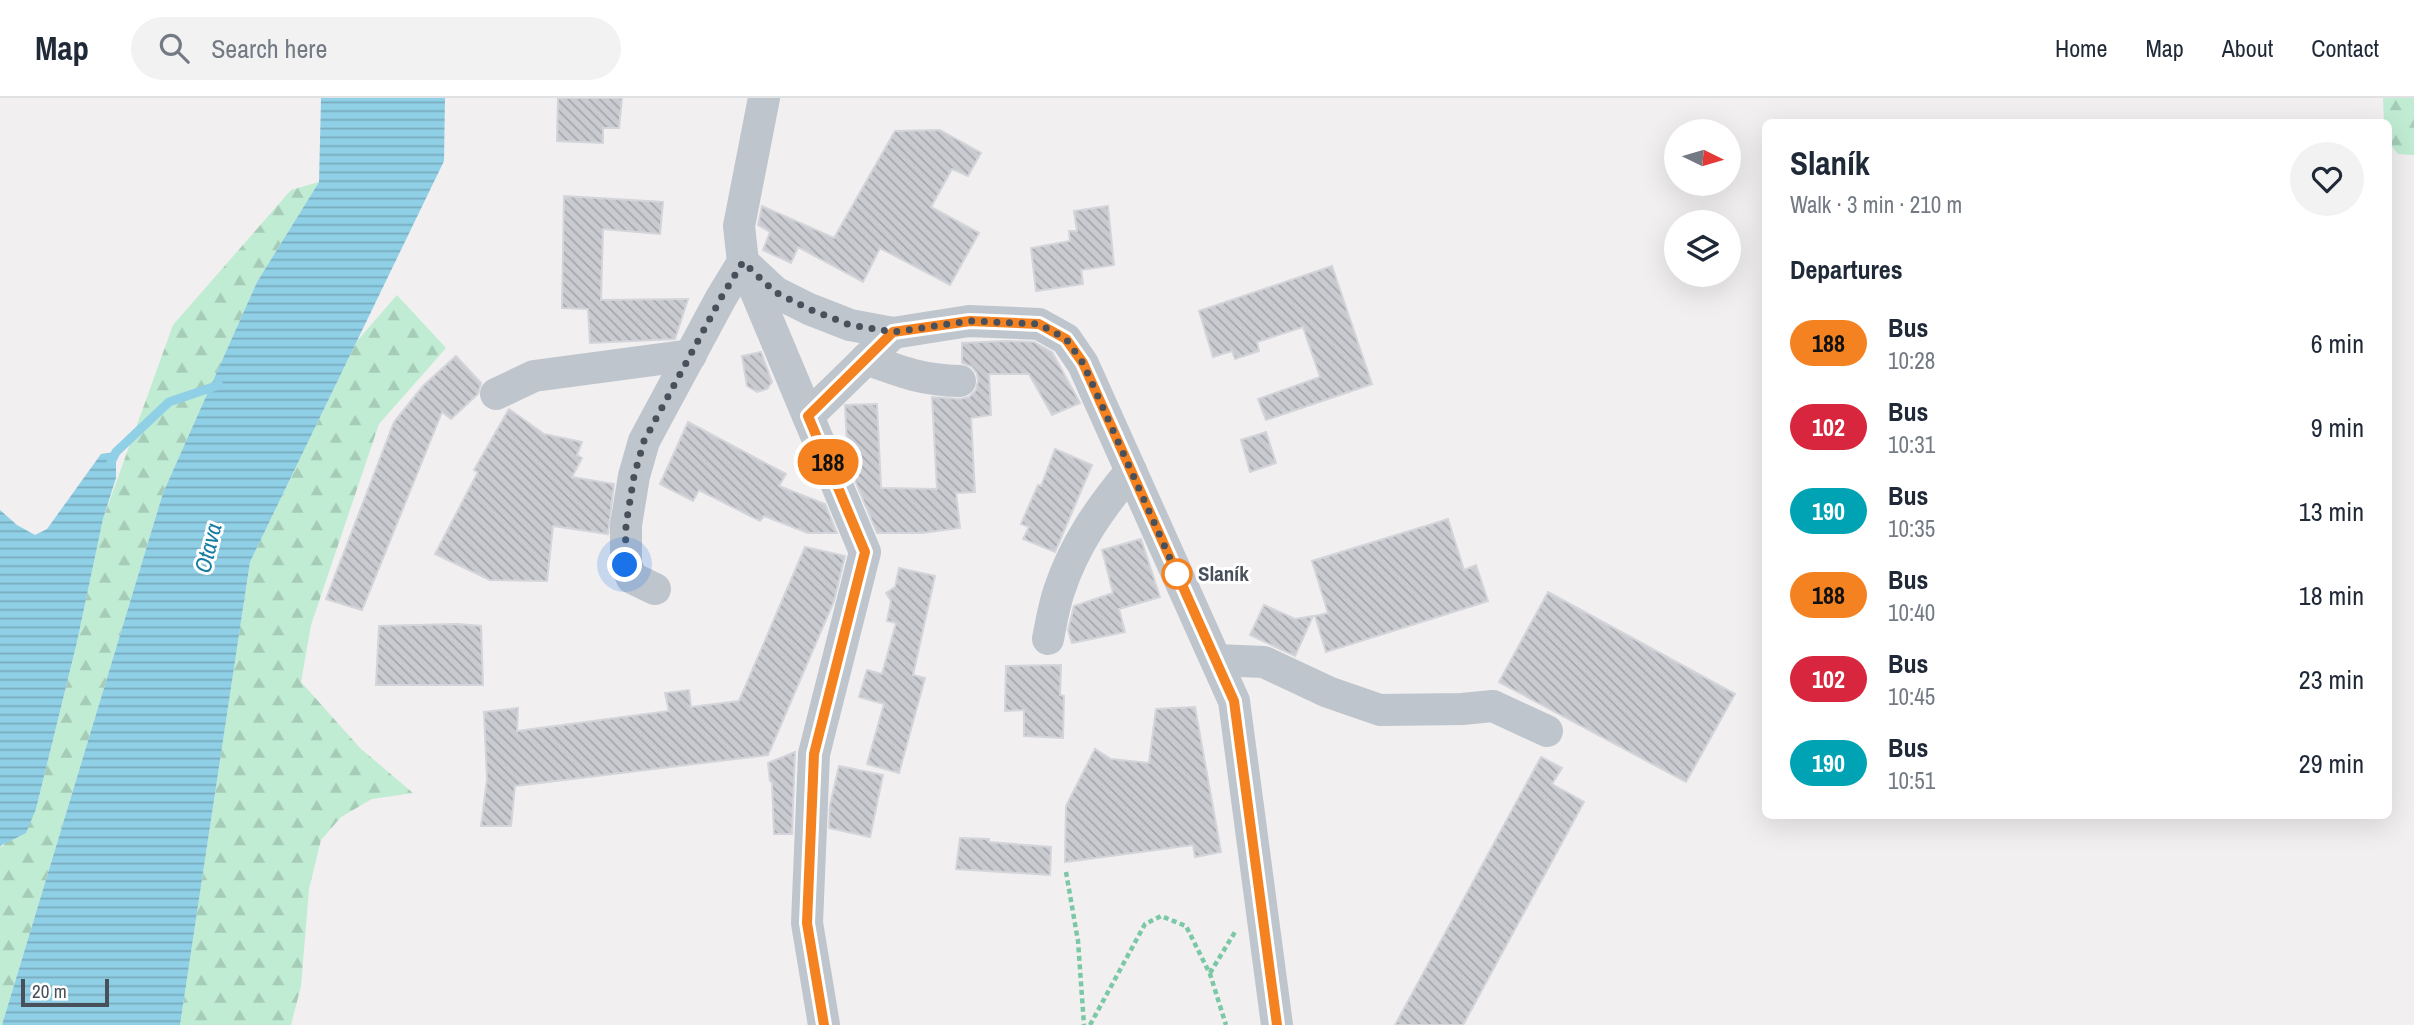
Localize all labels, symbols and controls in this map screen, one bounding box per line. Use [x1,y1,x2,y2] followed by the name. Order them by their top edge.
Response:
[131,17,621,80] search box
[35,26,89,70] text: Map
[155,29,193,67] icon: search
[211,31,327,66] text: Search here
[2055,32,2107,64] text: Home
[2145,32,2184,64] text: Map
[2222,32,2273,64] text: About
[2311,32,2379,64] text: Contact
[1664,119,1741,196] north arrow
[1664,119,1741,287] map controls
[1790,141,1870,185] text: Slaník
[2290,142,2364,216] button: heart
[1790,189,1962,220] text: Walk · 3 min · 210 m
[1664,210,1741,287] button: layers
[1790,252,1903,287] text: Departures
[1888,310,1928,345] text: Bus
[2311,326,2364,361] text: 6 min
[1812,327,1845,359] text: 188
[1888,345,1935,376] text: 10:28
[1888,394,1928,429] text: Bus
[2311,410,2364,445] text: 9 min
[1812,411,1845,443] text: 102
[1888,429,1935,460] text: 10:31
[788,439,868,485] line badge: 188
[812,446,844,478] text: 188
[1888,478,1928,513] text: Bus
[2299,494,2364,529] text: 13 min
[1812,495,1845,527] text: 190
[1888,513,1935,544] text: 10:35
[186,520,229,576] water label: Otava
[607,547,642,582] your location
[1162,559,1192,589] marker: Slaník
[1198,559,1249,588] place label: Slaník
[1888,562,1928,597] text: Bus
[2299,578,2364,613] text: 18 min
[1812,579,1845,611] text: 188
[1888,597,1935,628] text: 10:40
[1888,646,1928,681] text: Bus
[2299,662,2364,697] text: 23 min
[1812,663,1845,695] text: 102
[1888,681,1935,712] text: 10:45
[1888,730,1928,765] text: Bus
[2299,746,2364,781] text: 29 min
[1812,747,1845,779] text: 190
[1888,765,1935,796] text: 10:51
[21,976,108,1008] scale bar
[32,978,67,1004] text: 20 m

